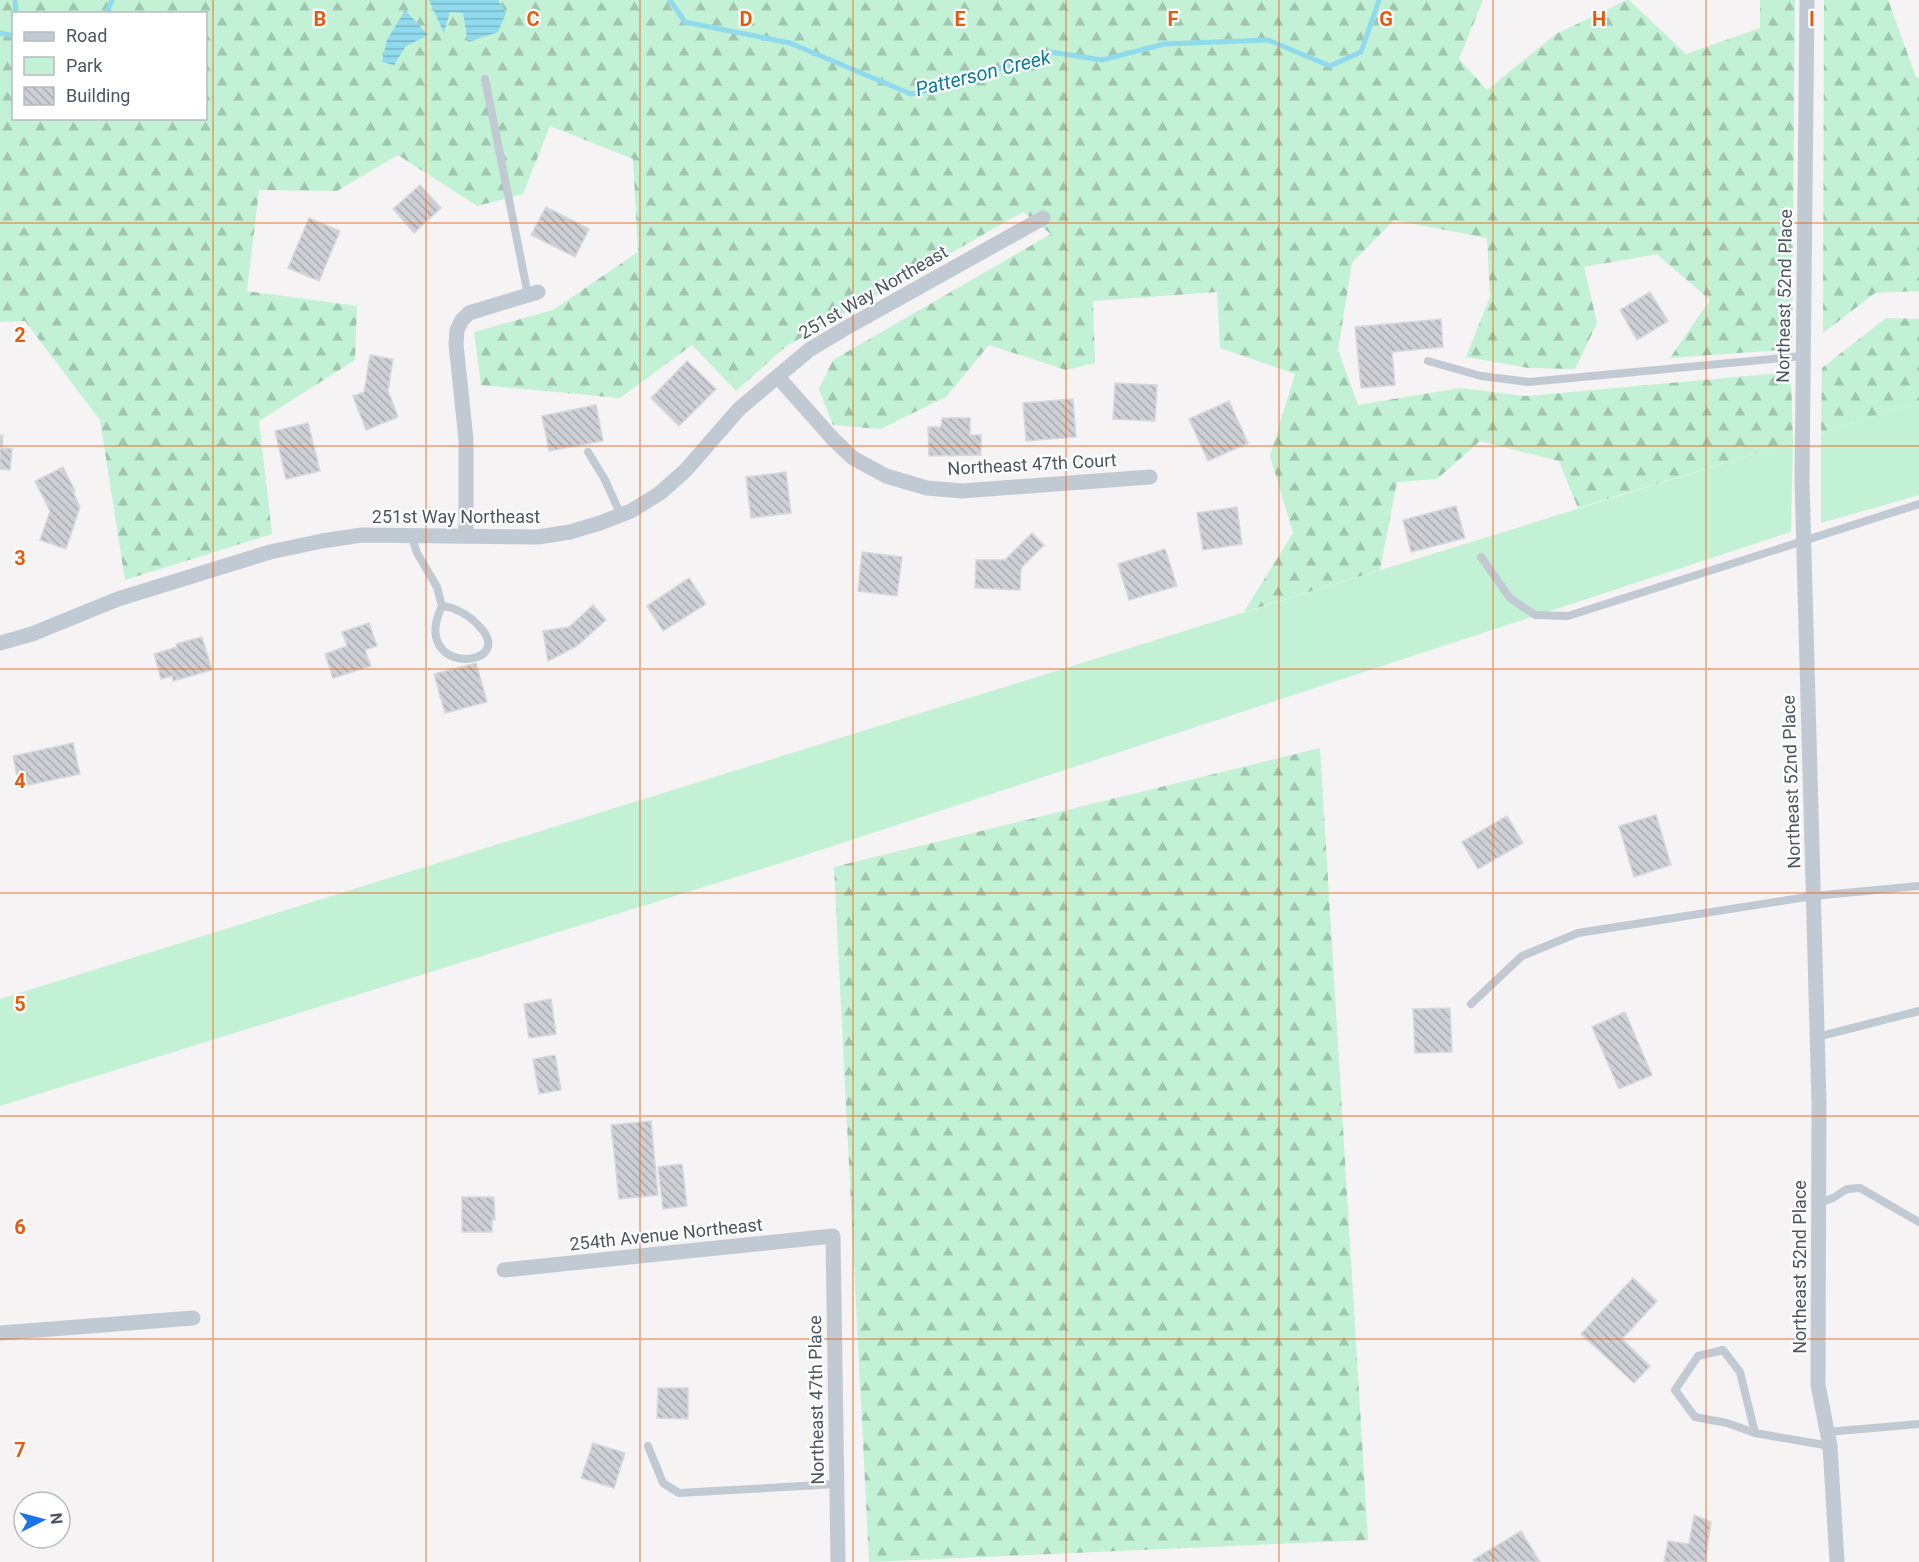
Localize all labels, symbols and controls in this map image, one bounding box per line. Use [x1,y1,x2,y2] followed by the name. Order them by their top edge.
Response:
[314,7,326,31] text: B
[526,7,540,31] text: C
[740,7,753,31] text: D
[954,7,966,31] text: E
[1168,7,1179,31] text: F
[1379,7,1393,31] text: G
[1592,7,1606,31] text: H
[1809,7,1815,31] text: I
[12,12,207,120] legend
[66,25,107,46] text: Road
[913,44,1054,101] water label: Patterson Creek
[66,55,103,76] text: Park
[66,85,130,106] text: Building
[1772,209,1796,383] street label: Northeast 52nd Place
[795,241,951,343] street label: 251st Way Northeast
[14,323,26,347] text: 2
[947,449,1117,479] street label: Northeast 47th Court
[372,506,540,527] street label: 251st Way Northeast
[14,546,26,570] text: 3
[1777,695,1805,869] street label: Northeast 52nd Place
[14,769,26,793] text: 4
[14,992,26,1016] text: 5
[1789,1180,1810,1354] street label: Northeast 52nd Place
[568,1213,764,1255] street label: 254th Avenue Northeast
[14,1215,26,1239] text: 6
[804,1315,828,1485] street label: Northeast 47th Place
[14,1438,26,1462] text: 7
[12,1490,72,1550] north arrow
[46,1512,66,1525] text: N

